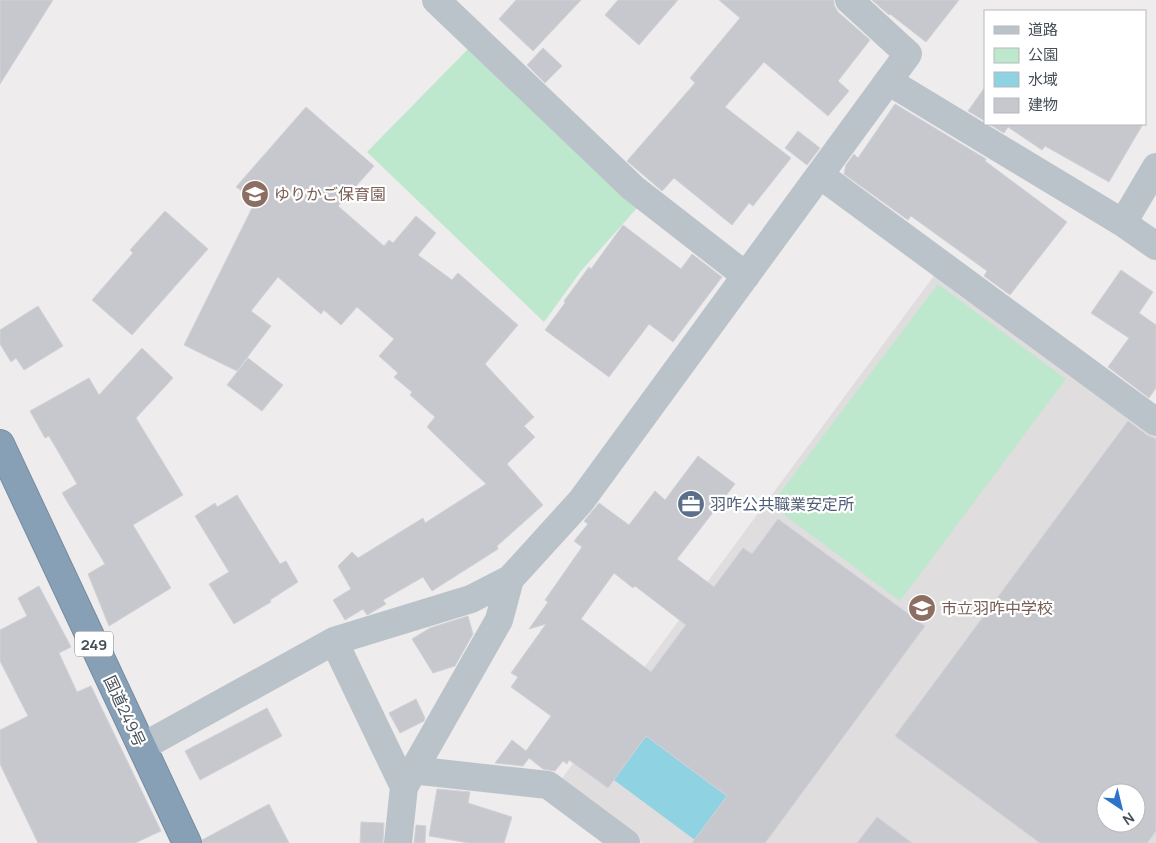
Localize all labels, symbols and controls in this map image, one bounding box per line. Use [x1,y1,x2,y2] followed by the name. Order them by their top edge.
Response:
[984,10,1146,125] legend
[1028,19,1058,40] text: 道路
[1028,44,1058,65] text: 公園
[1028,69,1058,90] text: 水域
[1028,94,1058,115] text: 建物
[240,179,270,209] school or university icon: ゆりかご保育園
[274,183,386,205] place label: ゆりかご保育園
[676,489,706,519] office icon: 羽咋公共職業安定所
[710,493,854,515] place label: 羽咋公共職業安定所
[907,593,937,623] school or university icon: 市立羽咋中学校
[941,597,1053,619] place label: 市立羽咋中学校
[75,632,113,656] road number: 249
[99,672,151,750] street label: 国道249号
[1096,783,1146,833] north arrow
[1119,808,1138,830] text: N

